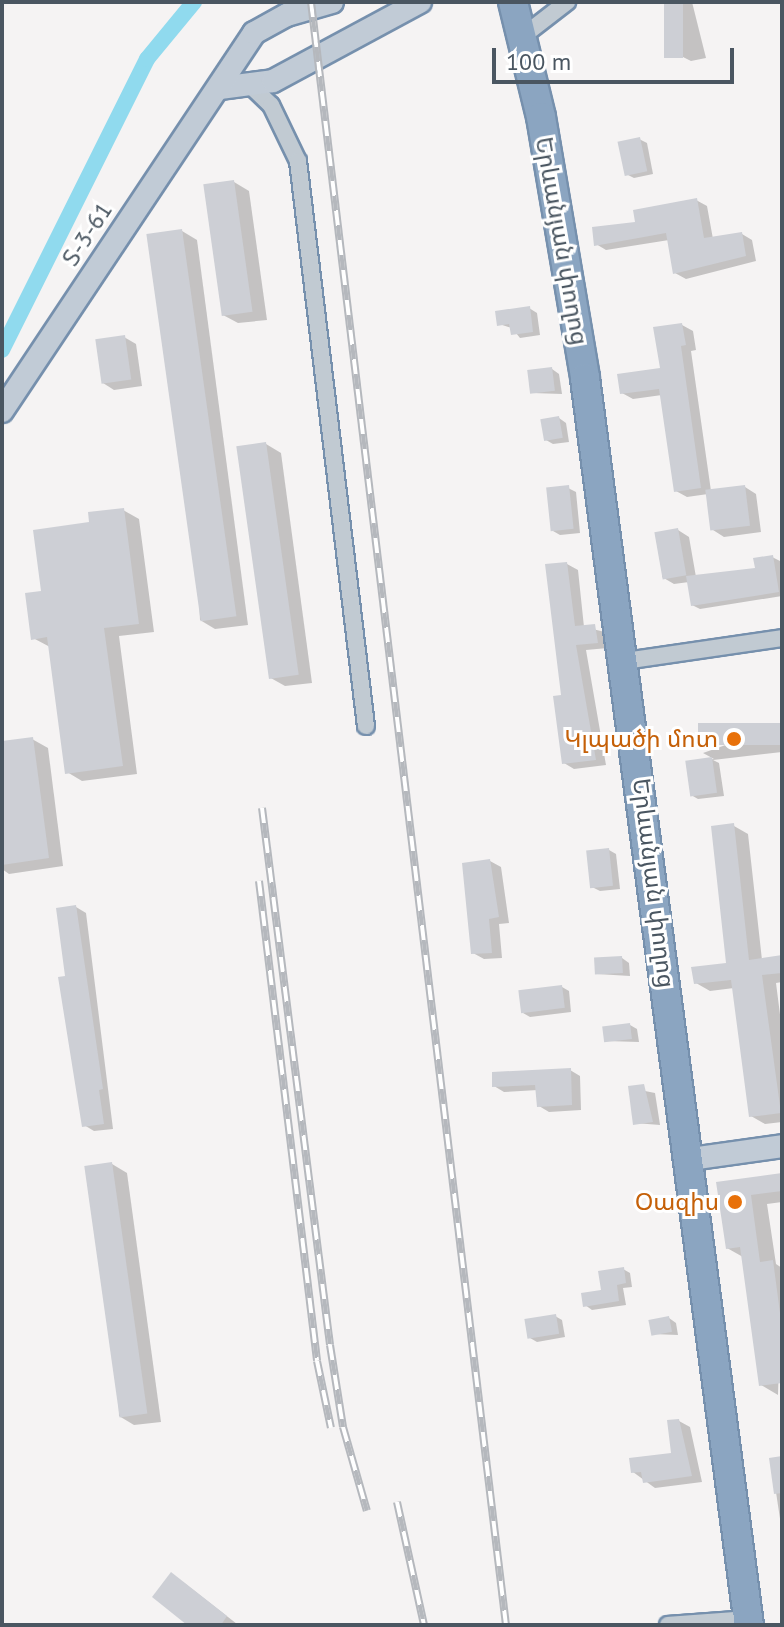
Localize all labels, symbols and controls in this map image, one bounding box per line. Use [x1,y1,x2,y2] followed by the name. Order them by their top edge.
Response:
[496,32,738,82] scale bar
[506,46,571,77] text: 100 m
[530,135,594,347] street label: Երևանյան փողոց
[56,197,118,271] street label: Տ-3-61
[564,725,718,753] place label: Կլպածի մոտ
[725,730,743,748] marker: Կլպածի մոտ
[627,777,681,989] street label: Երևանյան փողոց
[635,1188,719,1216] place label: Օազիս
[726,1193,744,1211] marker: Օազիս

